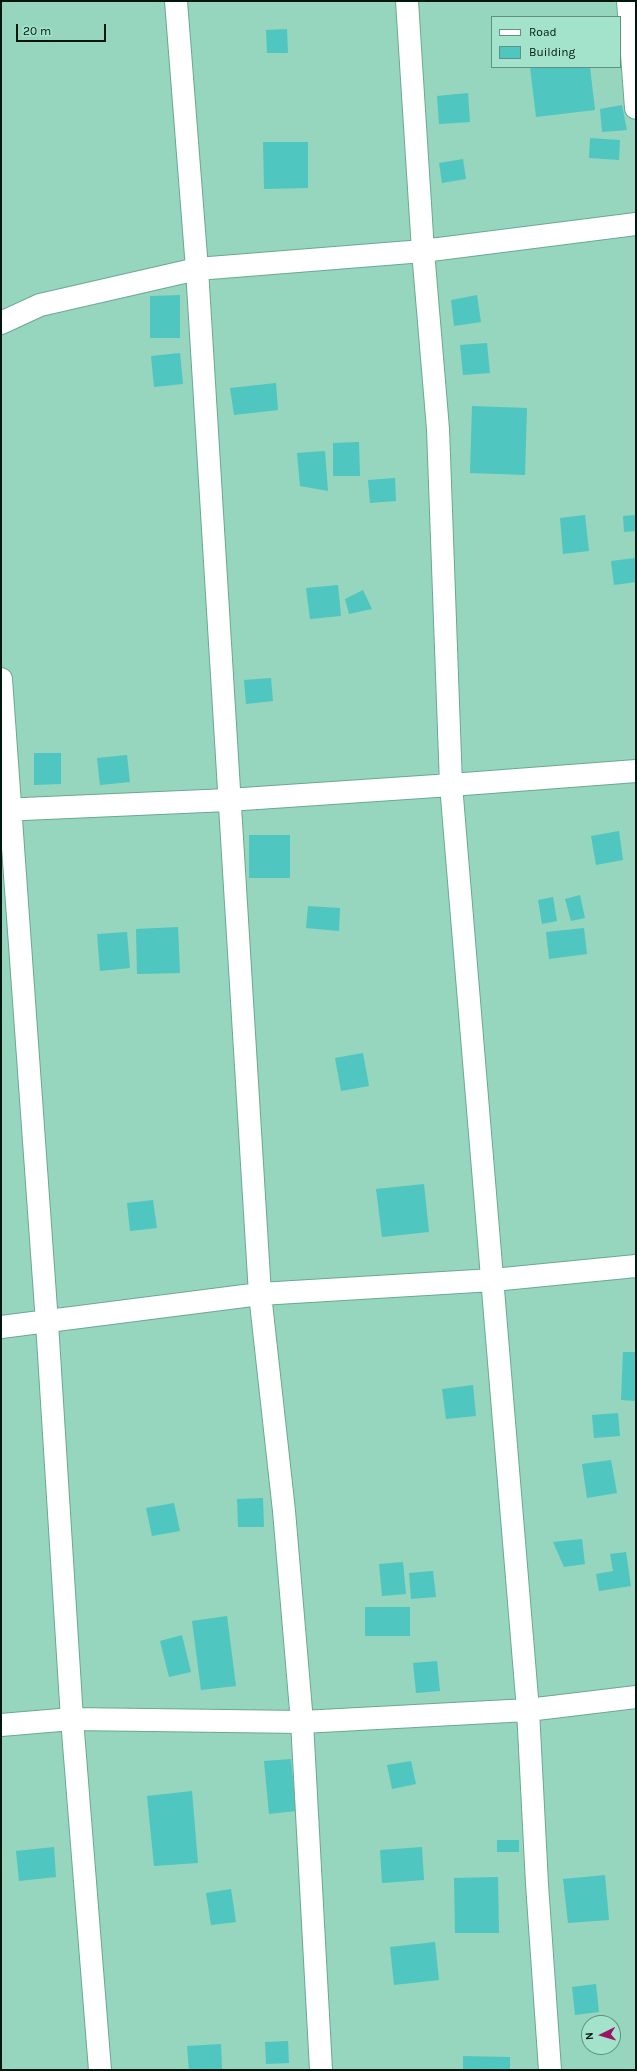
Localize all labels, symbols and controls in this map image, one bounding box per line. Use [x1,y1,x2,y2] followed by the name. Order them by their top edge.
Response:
[18,16,108,42] scale bar
[491,16,621,68] legend
[23,24,51,38] text: 20 m
[529,25,557,39] text: Road
[529,45,575,59] text: Building
[581,2015,621,2055] north arrow
[583,2032,596,2041] text: N

